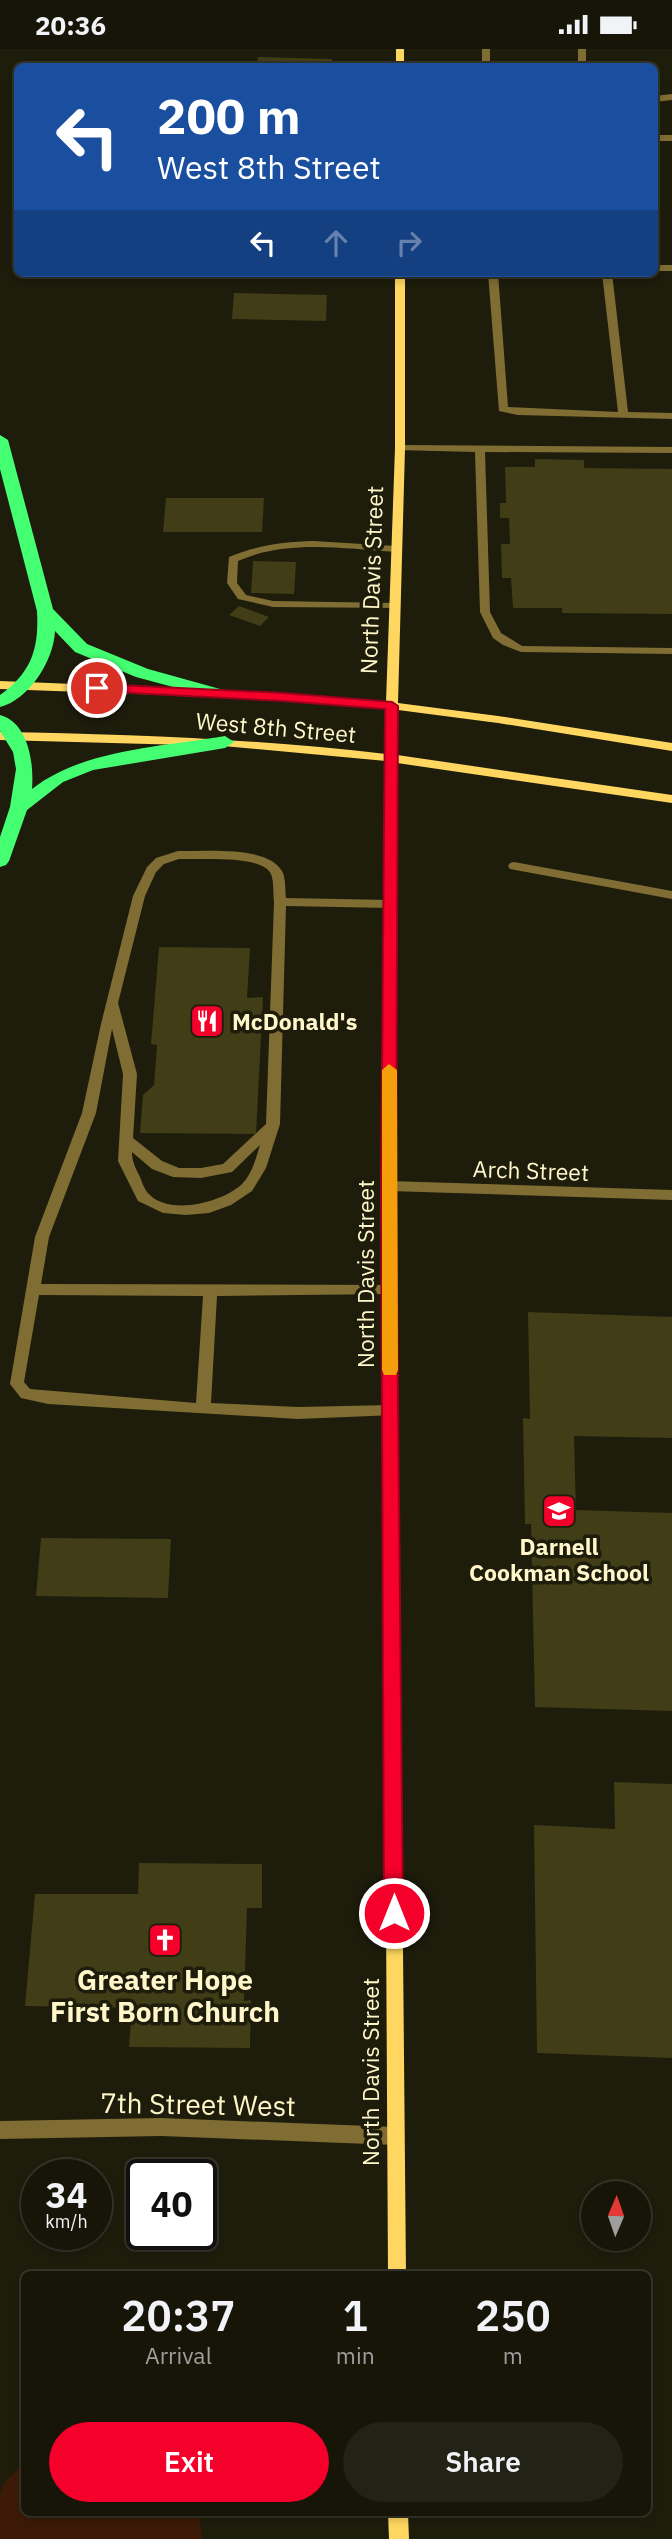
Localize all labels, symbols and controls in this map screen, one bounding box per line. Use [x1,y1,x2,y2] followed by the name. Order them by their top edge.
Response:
[35,8,106,42] text: 20:36
[157,84,301,147] text: 200 m
[42,91,133,182] icon: left
[157,146,381,188] text: West 8th Street
[244,224,282,262] icon: left
[317,224,355,262] icon: ahead
[390,224,428,262] icon: right
[353,485,389,675] street label: North Davis Street
[67,658,127,718] pin
[78,669,116,707] icon: arrive
[195,705,357,749] street label: West 8th Street
[188,1002,226,1040] restaurant icon: McDonald's
[232,1006,357,1036] place label: McDonald's
[472,1153,590,1187] street label: Arch Street
[350,1180,380,1368] street label: North Davis Street
[540,1492,578,1530] school or university icon: Darnell Cookman School
[469,1531,649,1587] place label: Darnell Cookman School
[357,1876,431,1950] position arrow
[146,1921,184,1959] church icon: Greater Hope First Born Church
[50,1961,280,2030] place label: Greater Hope First Born Church
[355,1978,385,2166] street label: North Davis Street
[100,2084,296,2124] street label: 7th Street West
[126,2159,217,2250] speed limit sign: 40
[45,2172,88,2218] text: 34
[581,2181,651,2251] north arrow
[581,2181,651,2251] map controls
[45,2210,88,2233] text: km/h
[121,2288,236,2343] text: 20:37
[343,2288,368,2343] text: 1
[475,2288,551,2343] text: 250
[145,2340,212,2370] text: Arrival
[336,2340,375,2370] text: min
[503,2340,523,2370] text: m
[49,2422,329,2502] button: Exit
[343,2422,623,2502] button: Share

